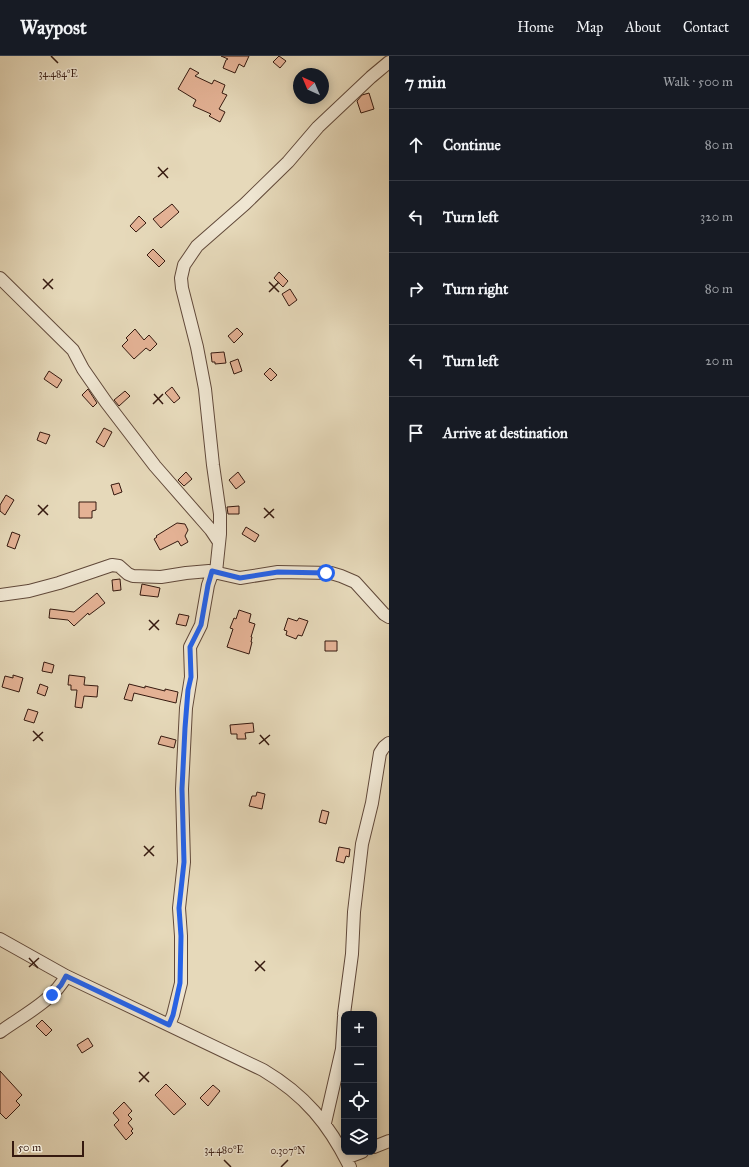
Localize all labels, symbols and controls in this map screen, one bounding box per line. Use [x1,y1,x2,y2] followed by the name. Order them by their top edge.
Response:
[20,16,87,39] text: Waypost
[517,19,554,36] text: Home
[576,19,603,36] text: Map
[625,19,661,36] text: About
[683,19,729,36] text: Contact
[38,68,78,80] text: 34.484°E
[293,68,329,104] north arrow
[405,72,446,93] text: 7 min
[663,74,733,90] text: Walk · 500 m
[405,134,427,156] icon: ahead
[443,136,501,154] text: Continue
[705,137,733,153] text: 80 m
[405,206,427,228] icon: left
[443,208,499,226] text: Turn left
[700,209,733,225] text: 320 m
[405,278,427,300] icon: right
[443,280,508,298] text: Turn right
[705,281,733,297] text: 80 m
[405,350,427,372] icon: left
[443,352,499,370] text: Turn left
[705,353,733,369] text: 20 m
[405,422,427,444] icon: arrive
[443,424,568,442] text: Arrive at destination
[317,564,335,582] route start
[43,986,61,1004] route end
[341,1011,377,1155] map controls
[341,1011,377,1047] button: +
[341,1047,377,1083] button: −
[341,1083,377,1119] button: locate
[341,1119,377,1155] button: layers
[12,1139,84,1158] scale bar
[18,1141,41,1154] text: 50 m
[204,1144,244,1156] text: 34.480°E
[270,1145,306,1157] text: 0.307°N

